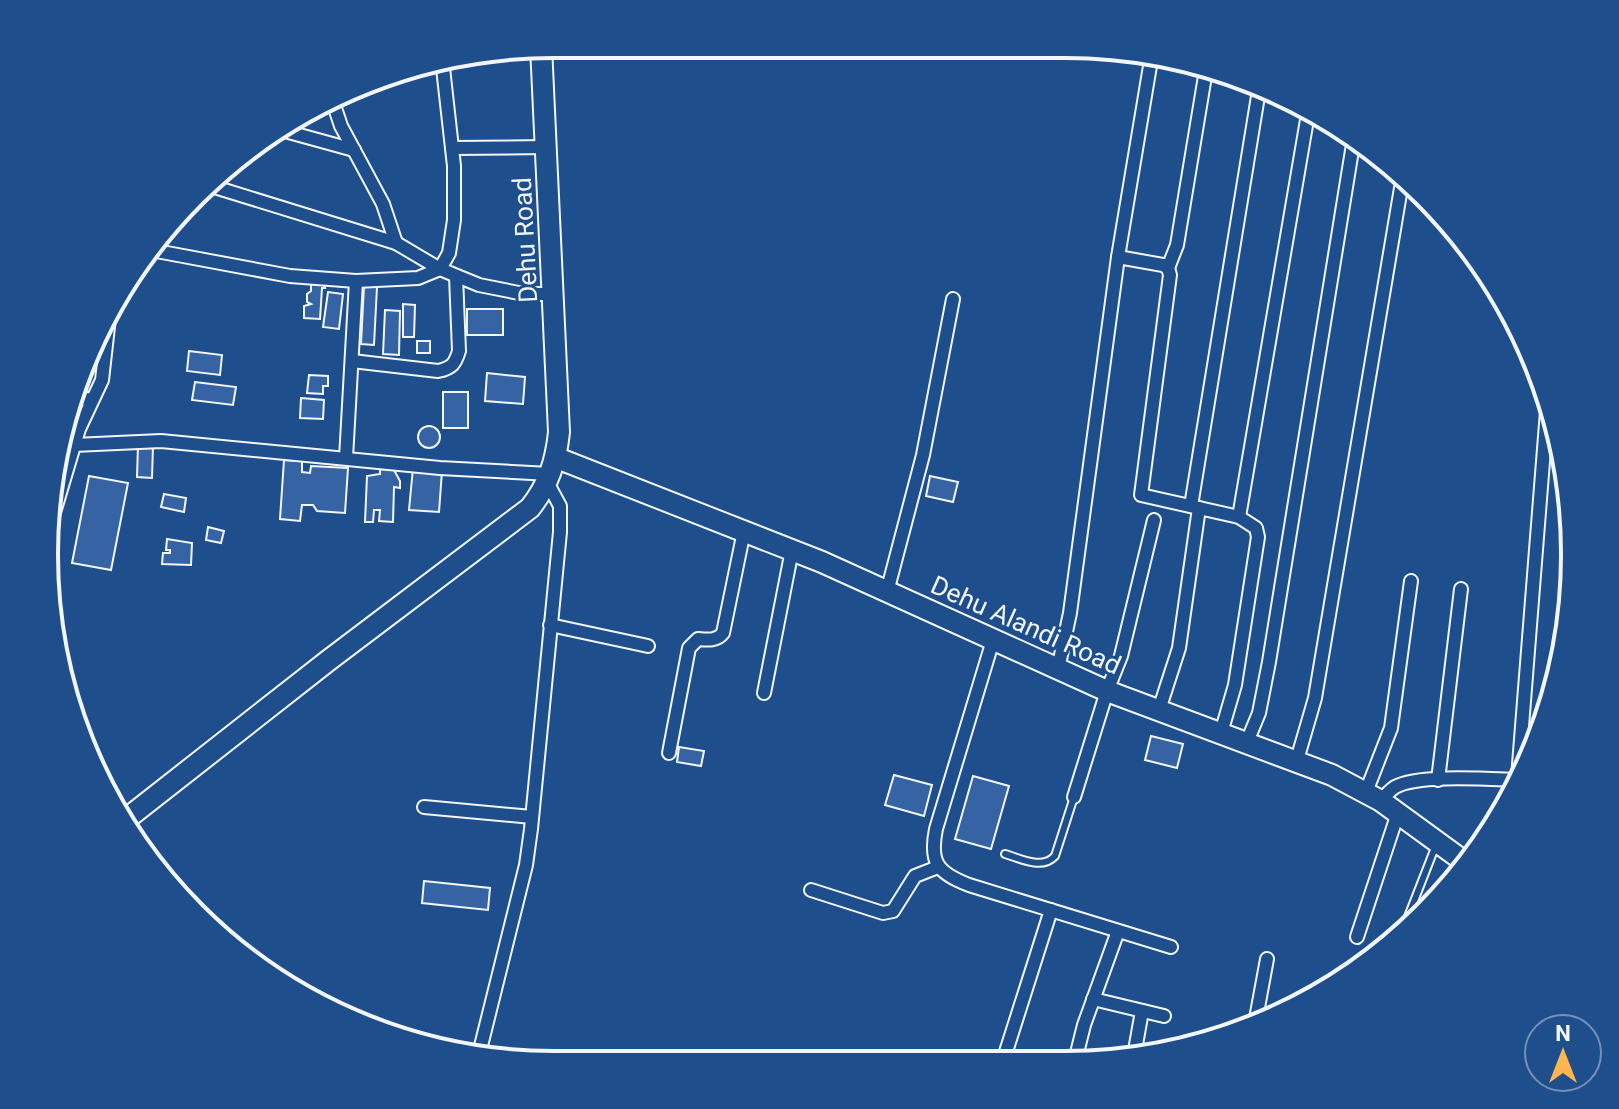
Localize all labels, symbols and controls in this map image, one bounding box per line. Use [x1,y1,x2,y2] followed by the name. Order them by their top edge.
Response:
[507,176,543,304] street label: Dehu Road
[926,570,1126,680] street label: Dehu Alandi Road
[1523,1013,1603,1093] north arrow
[1555,1021,1571,1046] text: N

